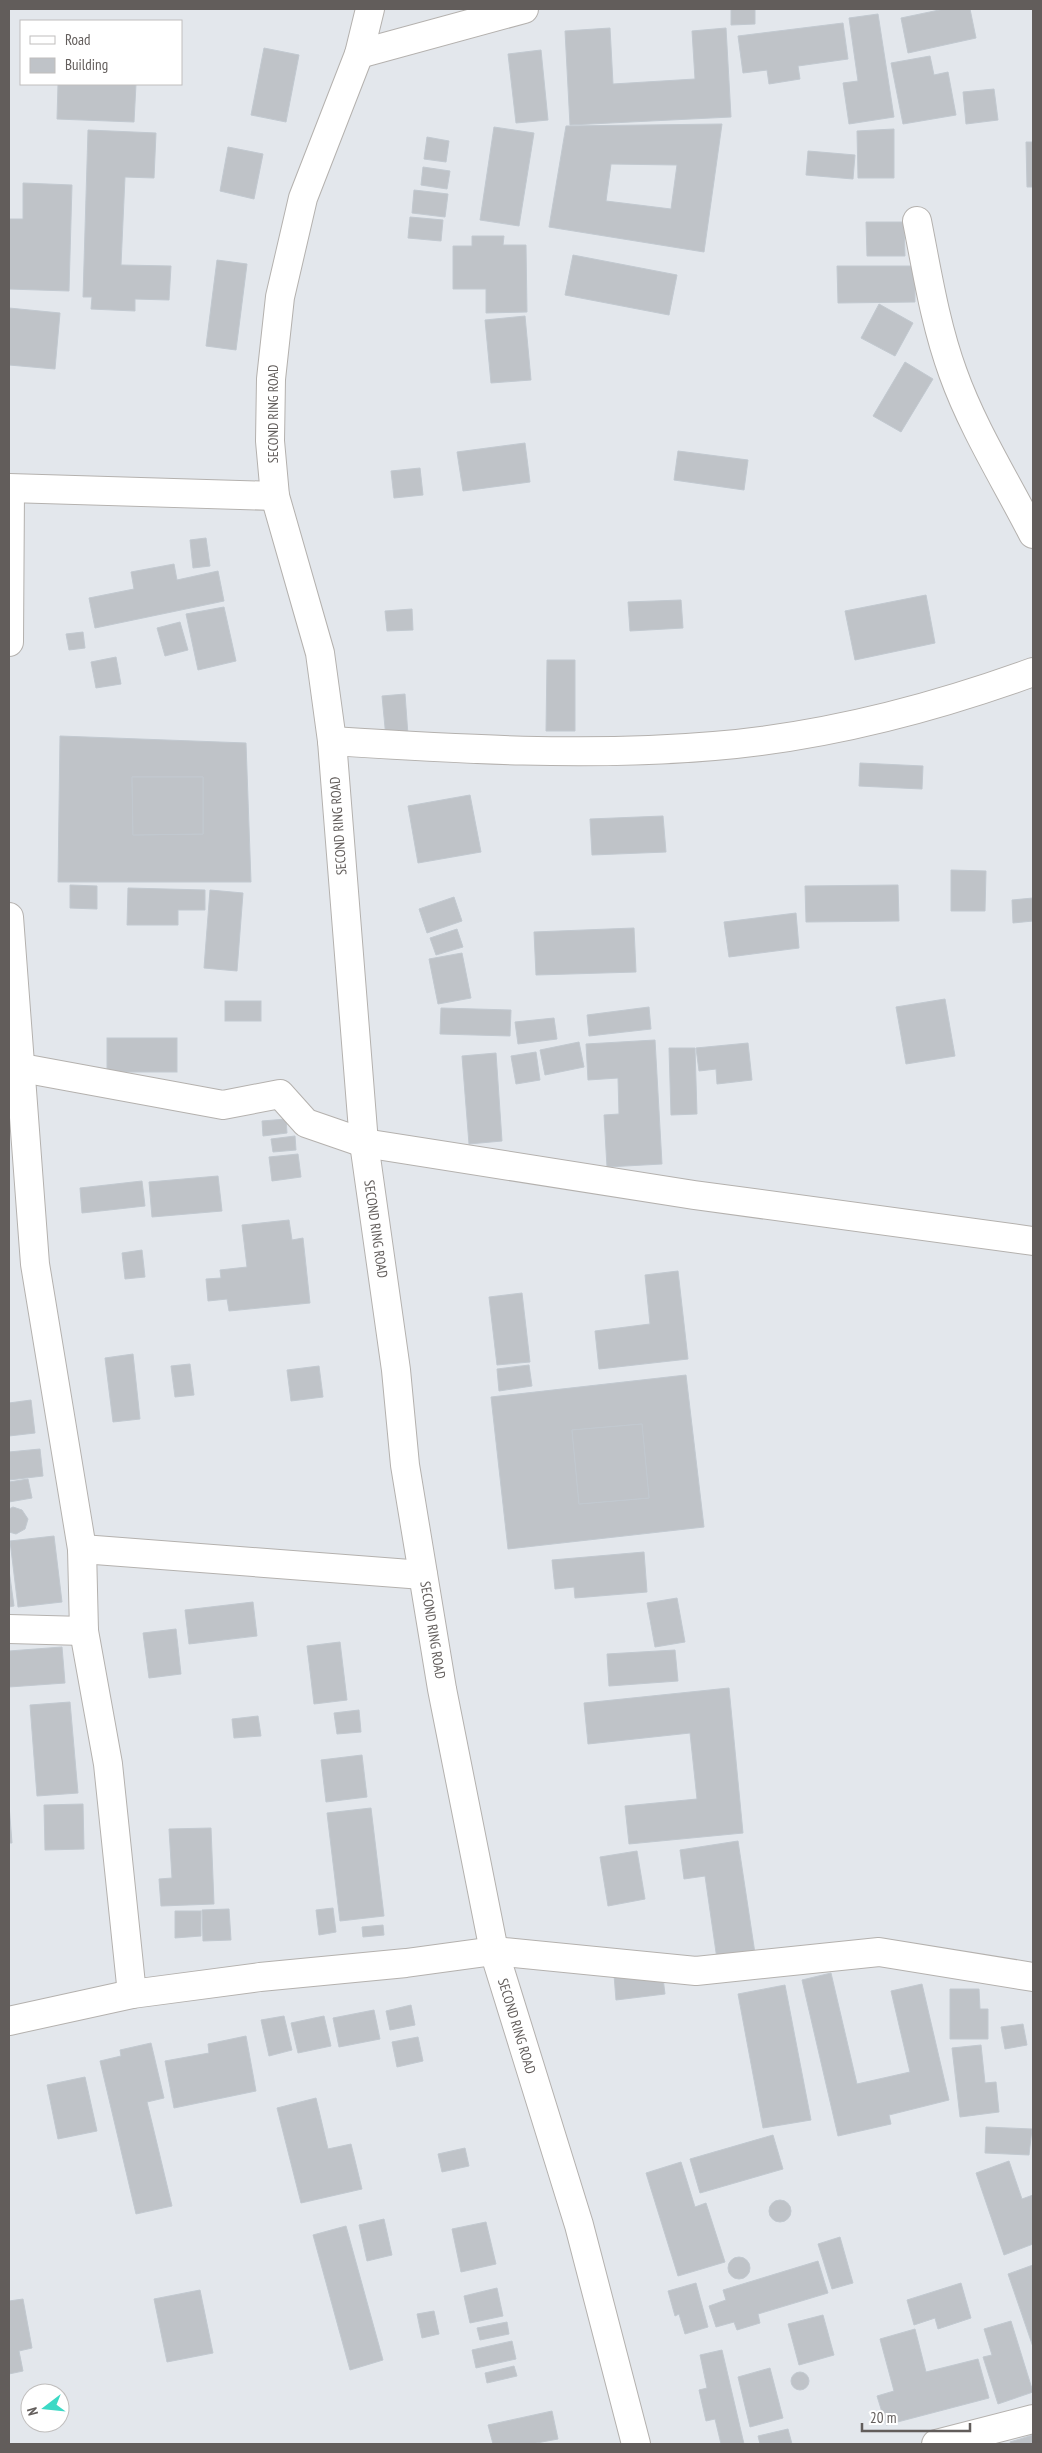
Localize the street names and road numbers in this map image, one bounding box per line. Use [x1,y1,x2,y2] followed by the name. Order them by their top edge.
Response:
[264,365,282,463] street label: SECOND RING ROAD
[326,776,350,876] street label: SECOND RING ROAD
[360,1179,392,1279] street label: SECOND RING ROAD
[416,1580,450,1680] street label: SECOND RING ROAD
[494,1976,540,2076] street label: SECOND RING ROAD

